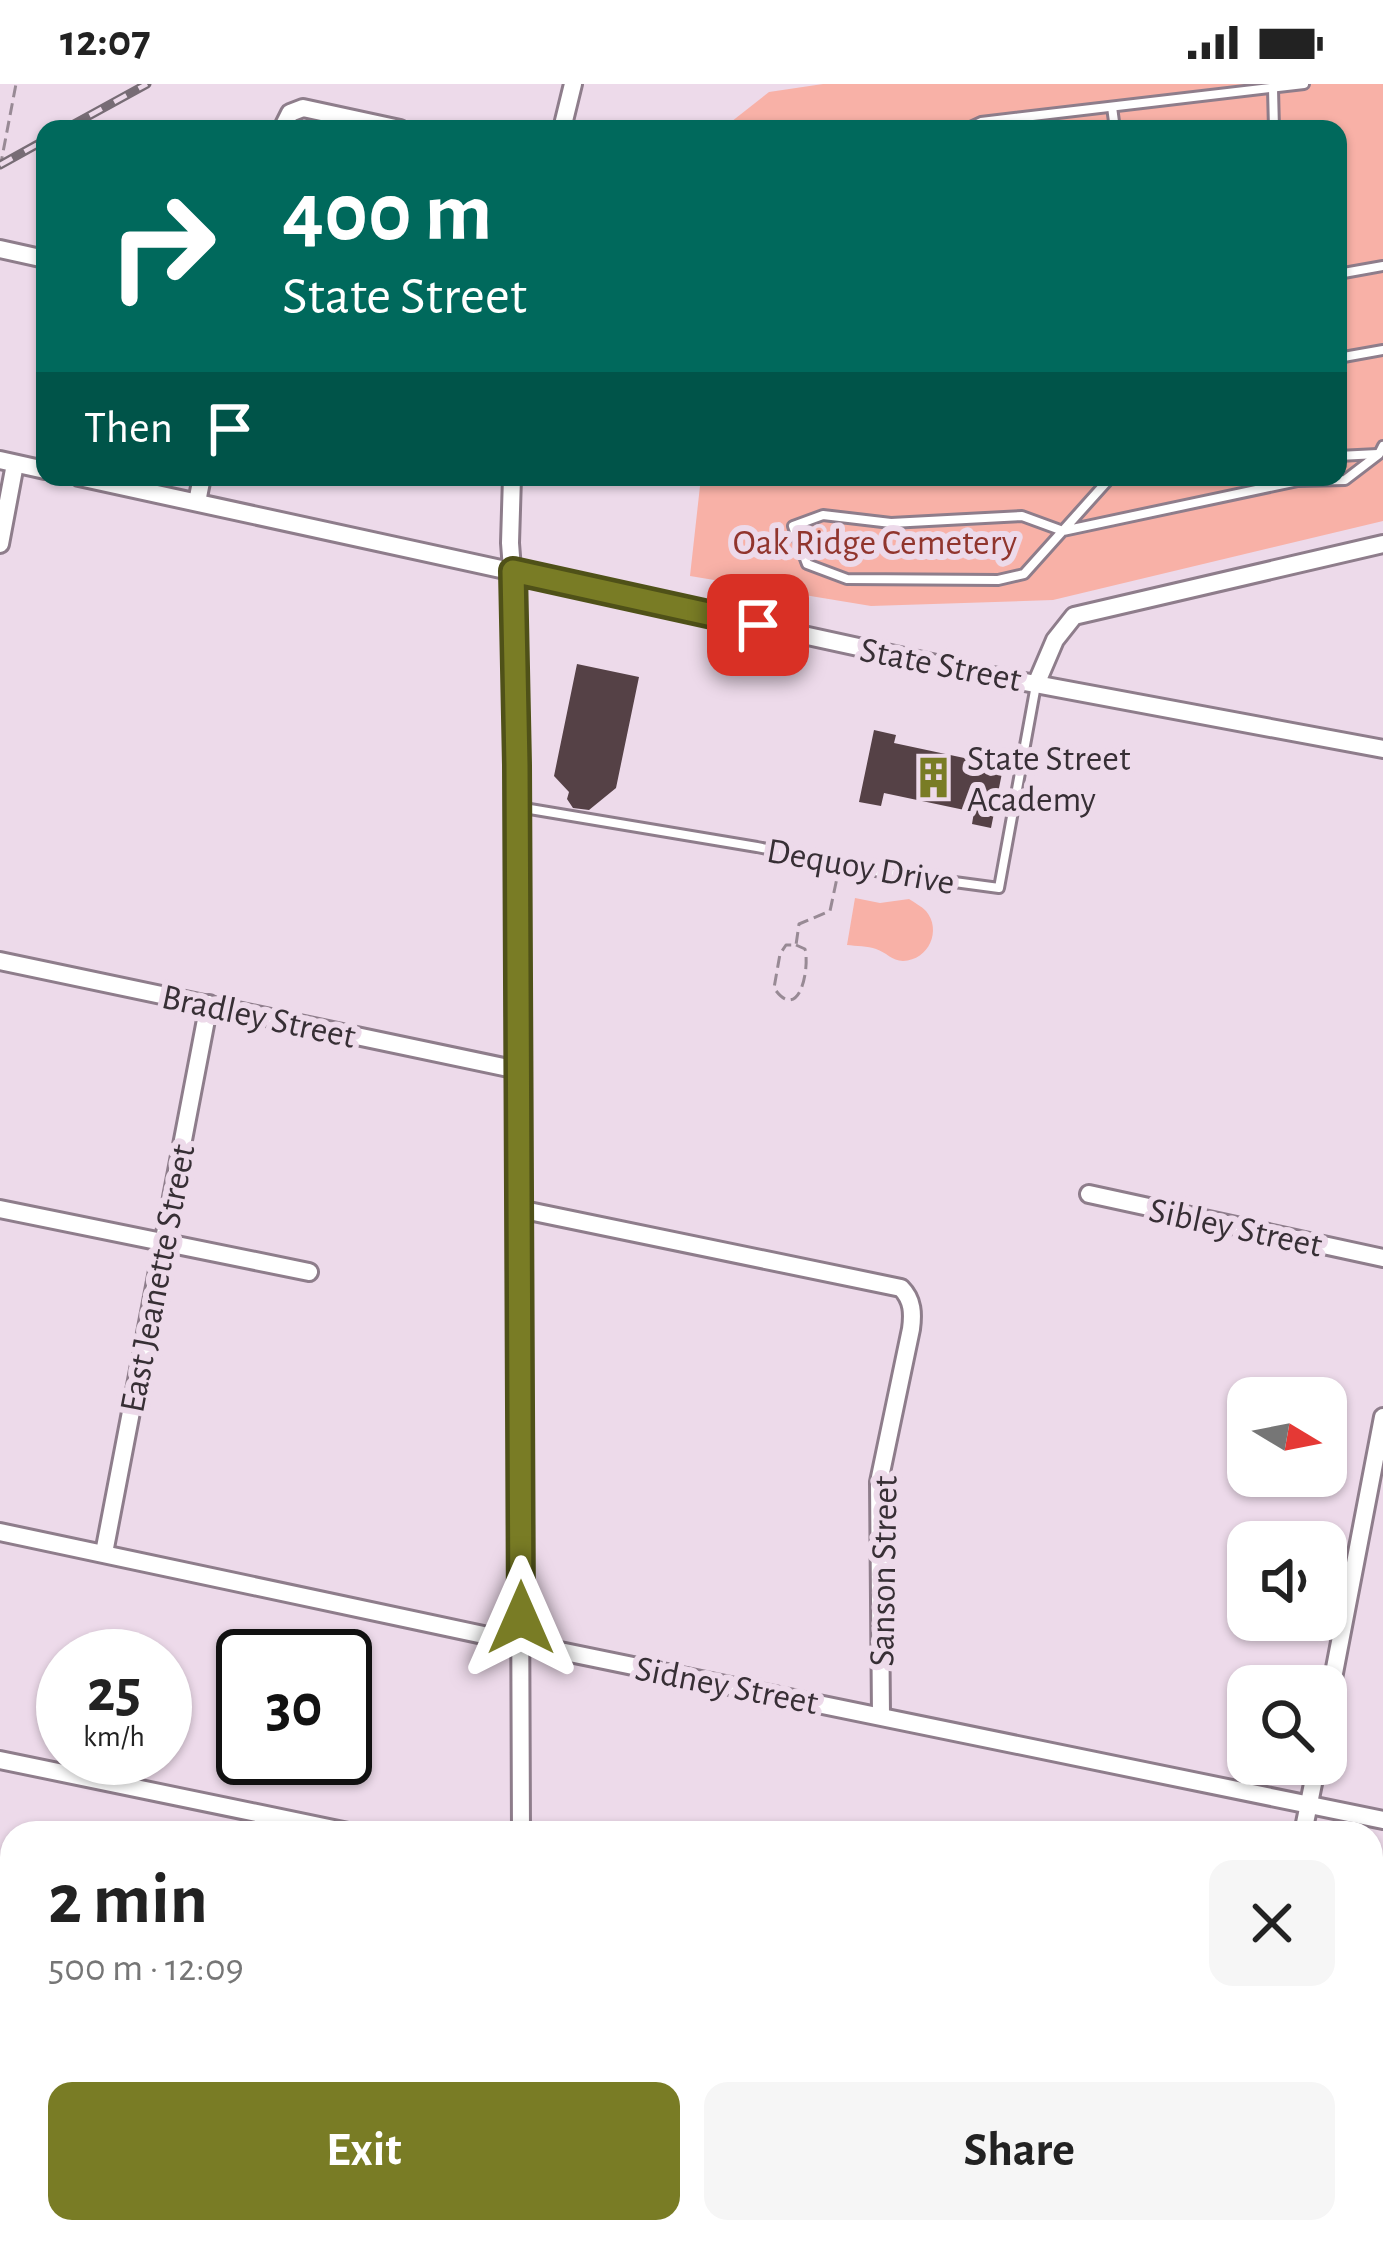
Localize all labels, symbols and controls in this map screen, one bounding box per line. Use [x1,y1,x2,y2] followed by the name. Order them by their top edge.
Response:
[60,19,151,64] text: 12:07
[84,168,240,324] icon: right
[282,172,492,256] text: 400 m
[282,270,527,324] text: State Street
[197,396,263,462] icon: arrive
[84,406,173,451] text: Then
[733,525,1017,561] park label: Oak Ridge Cemetery
[707,574,809,676] pin
[725,592,791,658] icon: arrive
[857,632,1025,698] street label: State Street
[967,741,1131,818] place label: State Street Academy
[910,755,956,801] building icon: State Street Academy
[764,833,957,901] street label: Dequoy Drive
[158,979,359,1055] street label: Bradley Street
[114,1141,202,1415] street label: East Jeanette Street
[1146,1192,1326,1264] street label: Sibley Street
[1227,1377,1347,1497] north arrow
[1227,1377,1347,1785] map controls
[864,1475,904,1667] street label: Sanson Street
[1227,1521,1347,1641] button: sound
[458,1555,584,1681] position arrow
[216,1629,372,1785] speed limit sign: 30
[632,1651,822,1721] street label: Sidney Street
[87,1662,141,1722] text: 25
[1227,1665,1347,1785] button: search
[83,1722,145,1752] text: km/h
[1209,1860,1335,1986] button: close
[48,1864,208,1936] text: 2 min
[48,1949,244,1988] text: 500 m · 12:09
[48,2082,680,2220] button: Exit
[704,2082,1335,2220] button: Share

